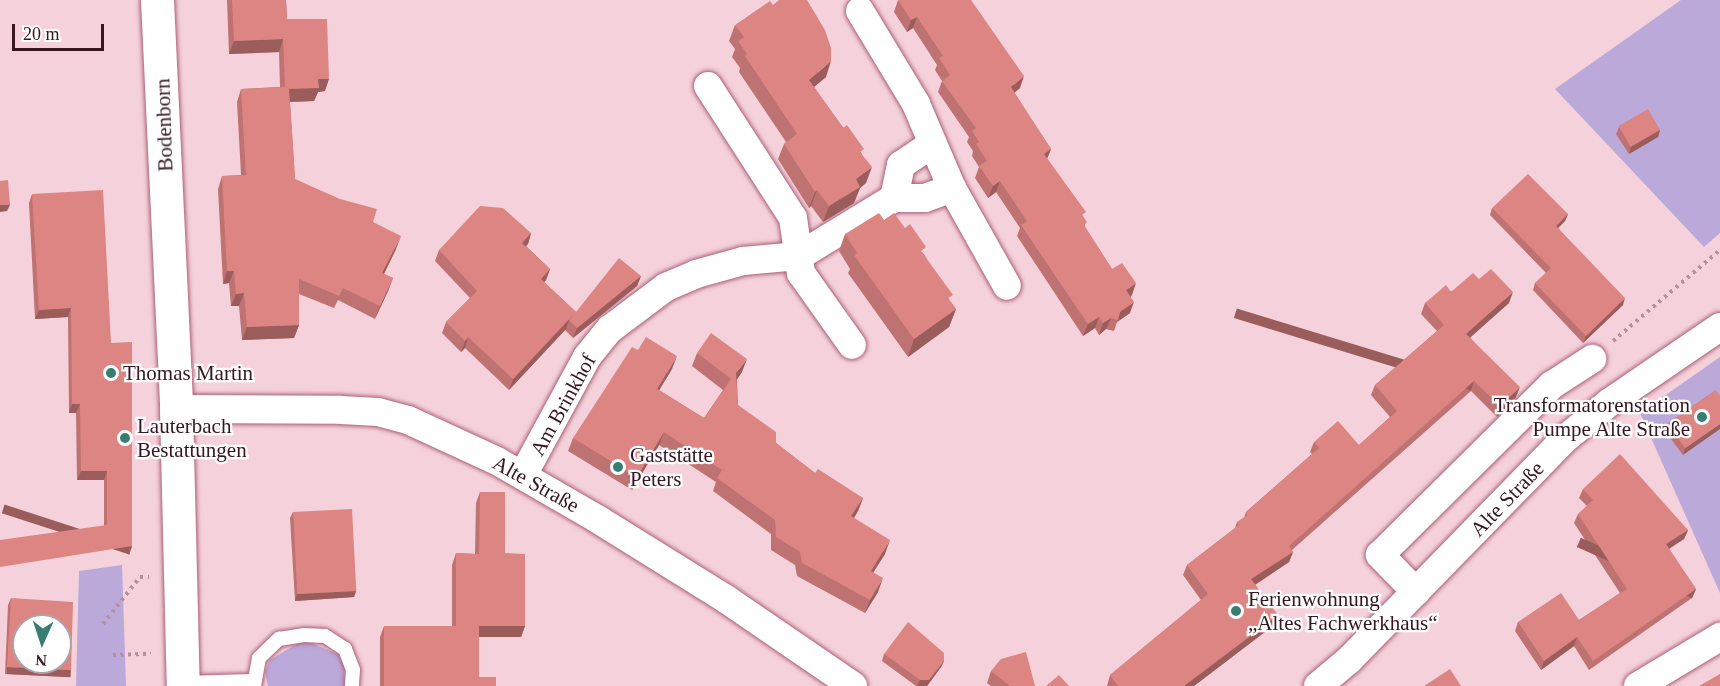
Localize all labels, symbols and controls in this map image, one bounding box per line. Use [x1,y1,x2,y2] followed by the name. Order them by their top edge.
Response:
[15,12,106,50] scale bar
[23,24,60,44] text: 20 m
[150,78,178,172] street label: Bodenborn
[525,350,601,460] street label: Am Brinkhof
[123,360,253,386] place label: Thomas Martin
[104,366,118,380] marker: Thomas Martin
[1494,392,1690,442] place label: Transformatorenstation Pumpe Alte Straße
[1695,410,1709,424] marker: Transformatorenstation Pumpe Alte Straße
[137,413,247,463] place label: Lauterbach Bestattungen
[118,431,132,445] marker: Lauterbach Bestattungen
[630,442,713,492] place label: Gaststätte Peters
[488,450,584,518] street label: Alte Straße
[1465,456,1549,542] street label: Alte Straße
[611,460,625,474] marker: Gaststätte Peters
[1248,586,1438,636] place label: Ferienwohnung „Altes Fachwerkhaus“
[1229,604,1243,618] marker: Ferienwohnung „Altes Fachwerkhaus“
[12,614,72,674] north arrow
[35,652,47,669] text: N

